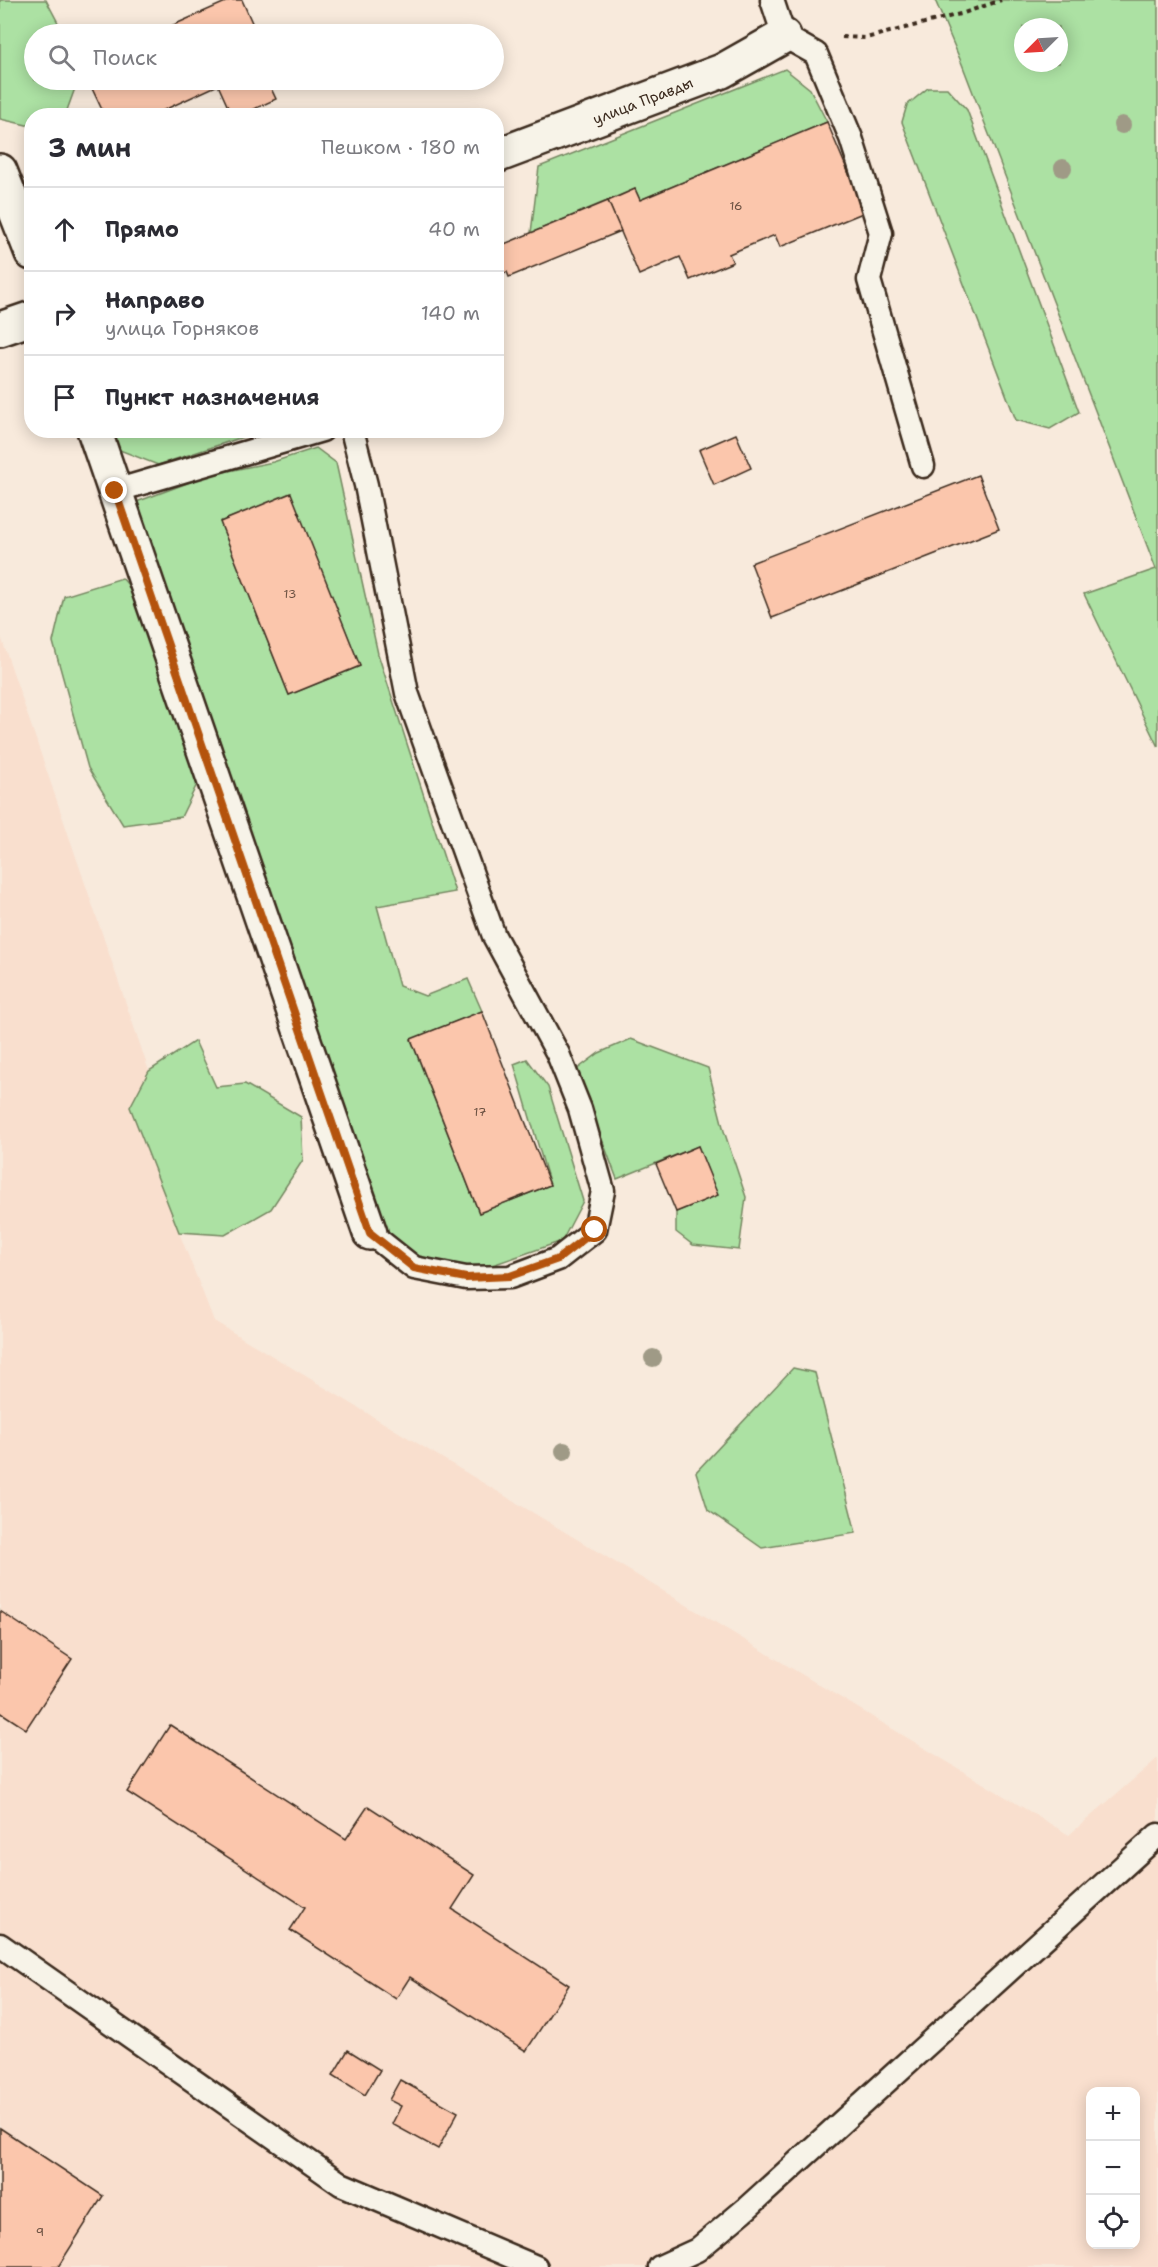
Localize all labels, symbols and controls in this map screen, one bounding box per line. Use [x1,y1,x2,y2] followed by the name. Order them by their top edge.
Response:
[1014,18,1068,72] north arrow
[24,24,504,90] search box
[45,41,78,74] icon: search
[93,43,157,72] text: Поиск
[590,73,696,129] street label: улица Правды
[48,130,131,165] text: 3 мин
[321,134,480,160] text: Пешком · 180 m
[729,198,743,214] house number: 16
[48,213,81,246] icon: ahead
[105,215,179,244] text: Прямо
[428,216,480,242] text: 40 m
[105,286,205,315] text: Направо
[48,297,81,330] icon: right
[421,300,480,326] text: 140 m
[105,315,259,341] text: улица Горняков
[48,381,81,414] icon: arrive
[105,383,319,412] text: Пункт назначения
[101,477,127,503] route end
[284,586,296,602] house number: 13
[474,1104,486,1120] house number: 17
[581,1216,607,1242] route start
[1086,2087,1140,2249] map controls
[1086,2087,1140,2141] button: +
[1086,2141,1140,2195] button: −
[1086,2195,1140,2249] button: locate
[36,2224,44,2240] house number: 9

